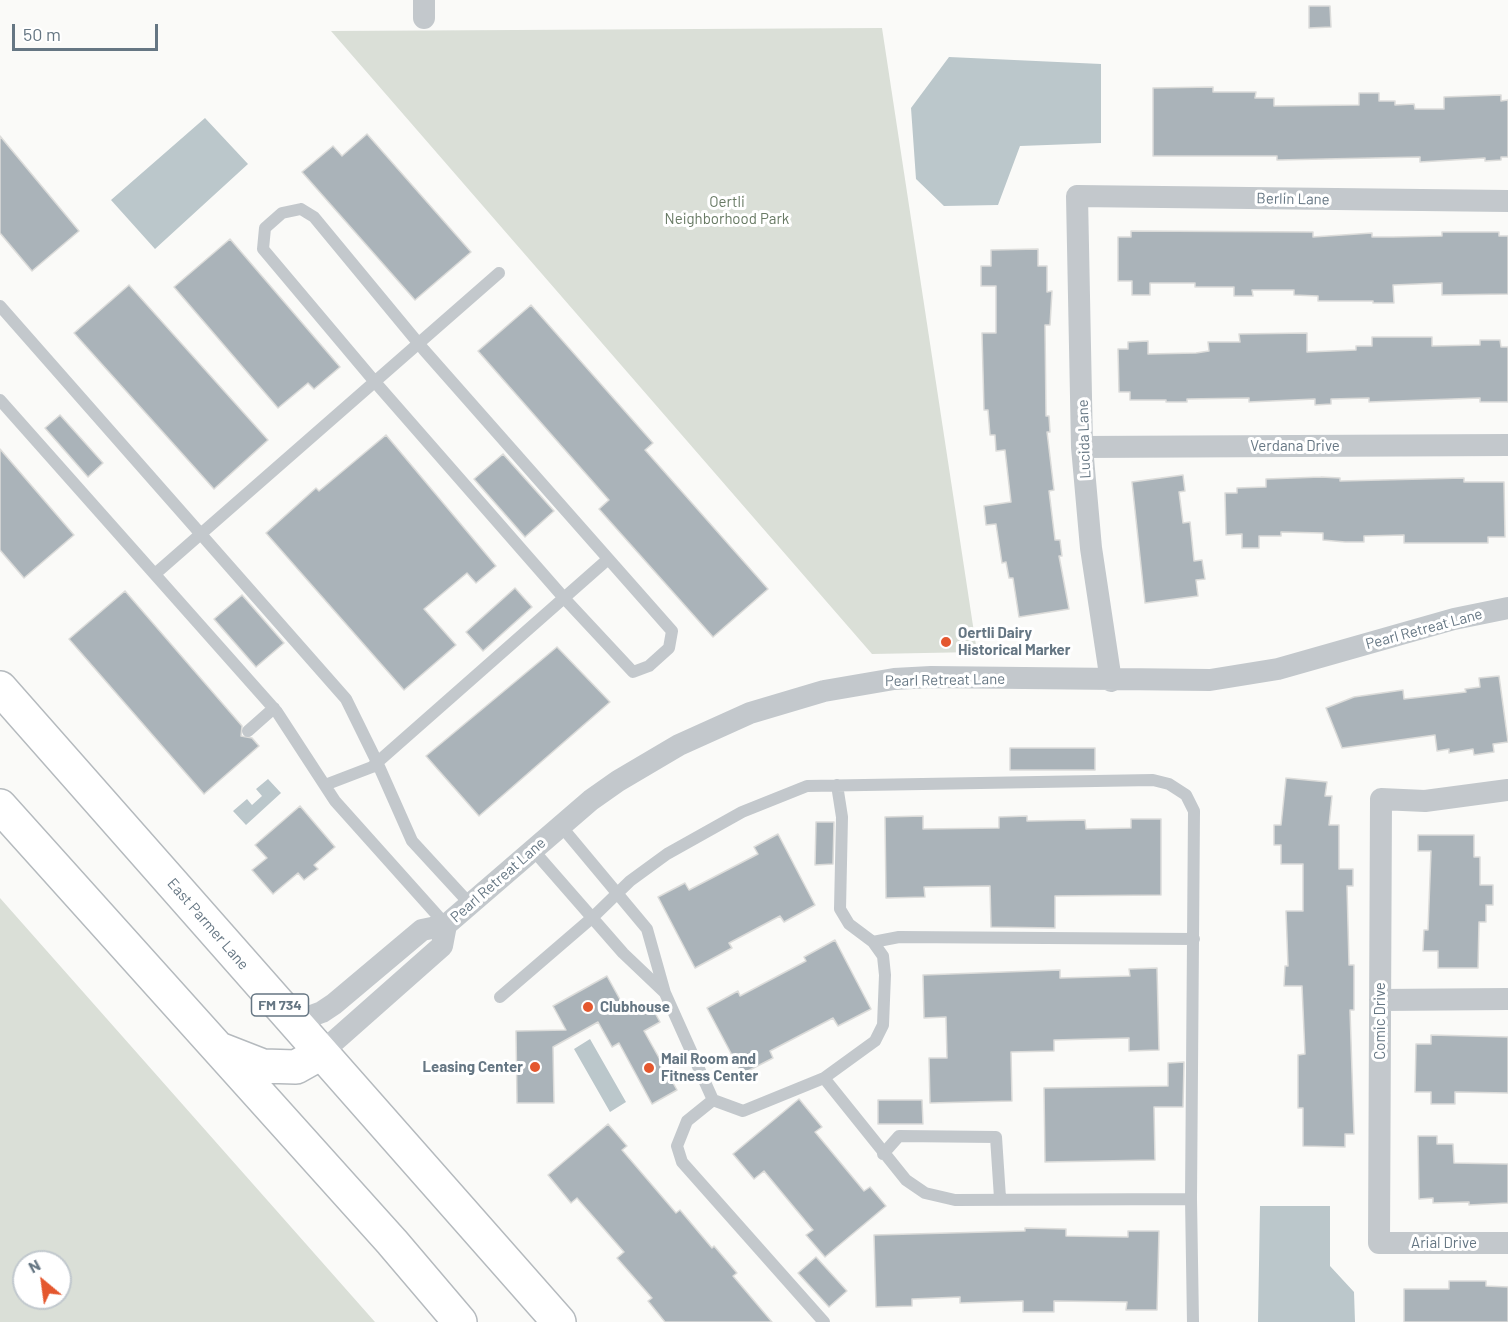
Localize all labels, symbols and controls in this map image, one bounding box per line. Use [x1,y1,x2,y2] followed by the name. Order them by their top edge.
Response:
[15,12,160,50] scale bar
[23,23,61,45] text: 50 m
[1256,189,1330,209] street label: Berlin Lane
[665,193,789,228] park label: Oertli Neighborhood Park
[1074,399,1094,479] street label: Lucida Lane
[1250,437,1340,455] street label: Verdana Drive
[1364,605,1484,653] street label: Pearl Retreat Lane
[958,624,1071,659] place label: Oertli Dairy Historical Marker
[939,635,953,649] marker: Oertli Dairy Historical Marker
[885,670,1005,690] street label: Pearl Retreat Lane
[447,834,549,926] street label: Pearl Retreat Lane
[163,875,253,973] street label: East Parmer Lane
[1371,982,1389,1060] street label: Comic Drive
[252,994,308,1016] road number: FM 734
[600,998,670,1016] place label: Clubhouse
[581,1000,595,1014] marker: Clubhouse
[661,1050,758,1085] place label: Mail Room and Fitness Center
[422,1058,523,1076] place label: Leasing Center
[528,1060,542,1074] marker: Leasing Center
[642,1061,656,1075] marker: Mail Room and Fitness Center
[1411,1234,1477,1252] street label: Arial Drive
[12,1250,72,1310] north arrow
[25,1255,43,1276] text: N

